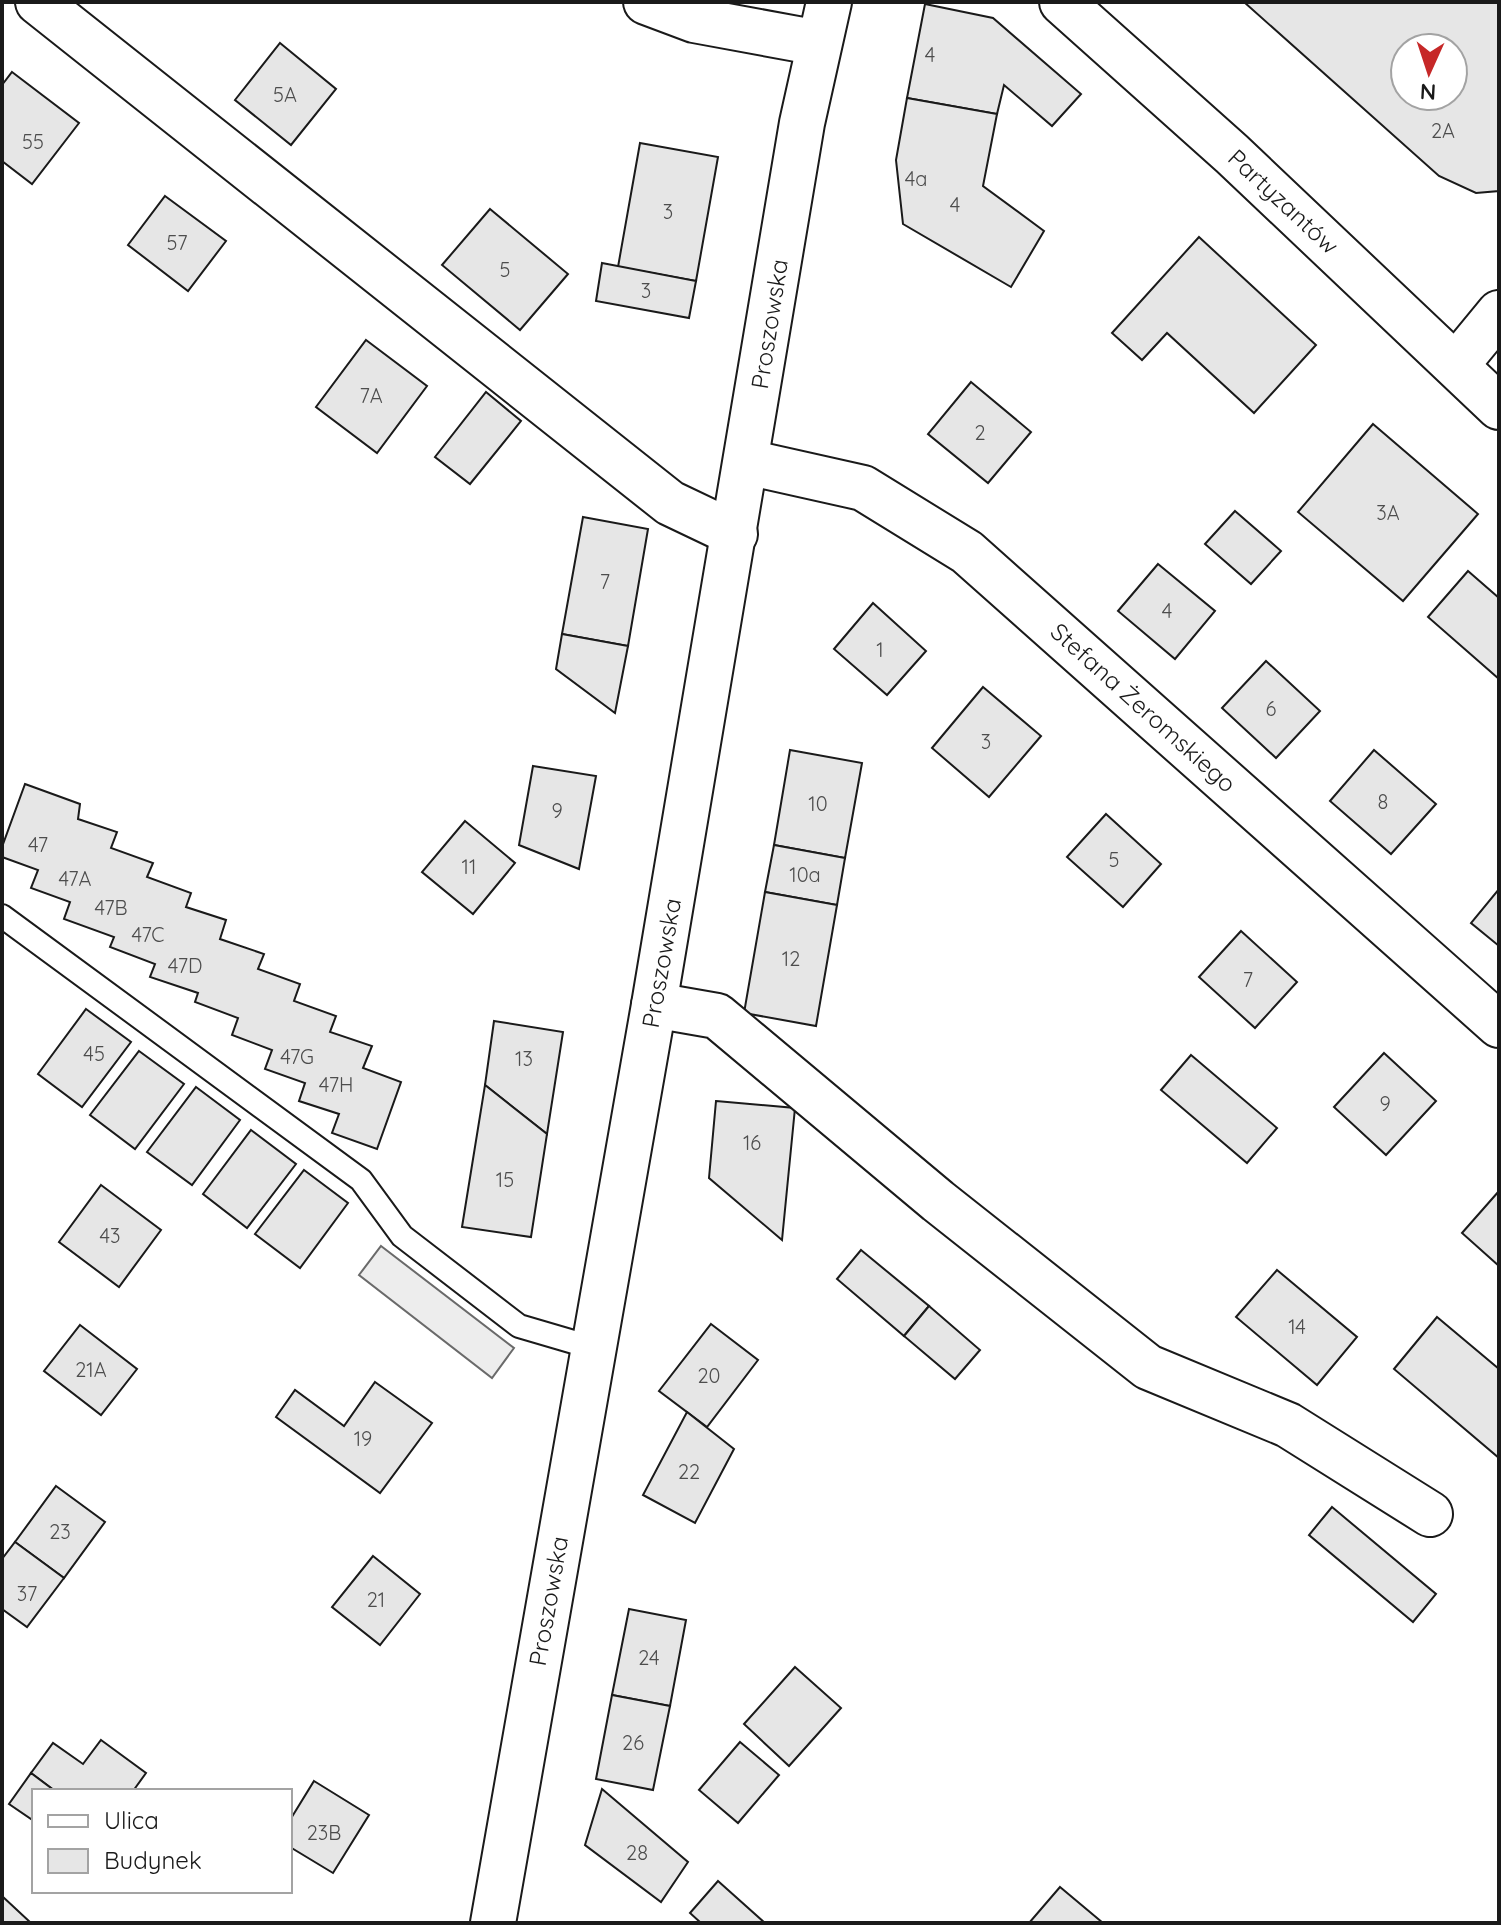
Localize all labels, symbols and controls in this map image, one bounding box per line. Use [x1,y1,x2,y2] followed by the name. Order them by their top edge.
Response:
[1389,32,1469,112] north arrow
[925,42,935,67] house number: 4
[1419,78,1437,106] text: N
[273,82,297,107] house number: 5A
[1431,118,1455,143] house number: 2A
[22,129,44,154] house number: 55
[1222,142,1345,260] street label: Partyzantów
[905,166,927,191] house number: 4a
[950,192,960,217] house number: 4
[663,199,673,224] house number: 3
[166,230,188,255] house number: 57
[500,257,510,282] house number: 5
[744,257,794,391] street label: Proszowska
[641,278,651,303] house number: 3
[359,383,383,408] house number: 7A
[974,420,986,445] house number: 2
[1376,500,1400,525] house number: 3A
[600,569,610,594] house number: 7
[1162,598,1172,623] house number: 4
[1045,616,1243,798] street label: Stefana Żeromskiego
[876,637,884,662] house number: 1
[1266,696,1277,721] house number: 6
[981,729,991,754] house number: 3
[1378,789,1388,814] house number: 8
[808,791,828,816] house number: 10
[551,798,563,823] house number: 9
[28,832,48,857] house number: 47
[1109,847,1119,872] house number: 5
[462,854,476,879] house number: 11
[789,862,821,887] house number: 10a
[58,866,92,891] house number: 47A
[94,895,128,920] house number: 47B
[635,896,687,1030] street label: Proszowska
[132,922,164,947] house number: 47C
[782,946,800,971] house number: 12
[168,953,202,978] house number: 47D
[1243,967,1253,992] house number: 7
[83,1041,105,1066] house number: 45
[280,1044,314,1069] house number: 47G
[515,1046,533,1071] house number: 13
[319,1072,353,1097] house number: 47H
[1379,1091,1391,1116] house number: 9
[743,1130,761,1155] house number: 16
[496,1167,514,1192] house number: 15
[99,1223,121,1248] house number: 43
[1288,1314,1306,1339] house number: 14
[75,1357,107,1382] house number: 21A
[698,1363,720,1388] house number: 20
[354,1426,372,1451] house number: 19
[678,1459,700,1484] house number: 22
[49,1519,71,1544] house number: 23
[522,1534,574,1668] street label: Proszowska
[17,1581,37,1606] house number: 37
[367,1587,385,1612] house number: 21
[638,1645,660,1670] house number: 24
[622,1730,644,1755] house number: 26
[32,1789,292,1893] legend
[104,1805,159,1835] text: Ulica
[307,1820,341,1845] house number: 23B
[626,1840,648,1865] house number: 28
[104,1845,202,1875] text: Budynek

